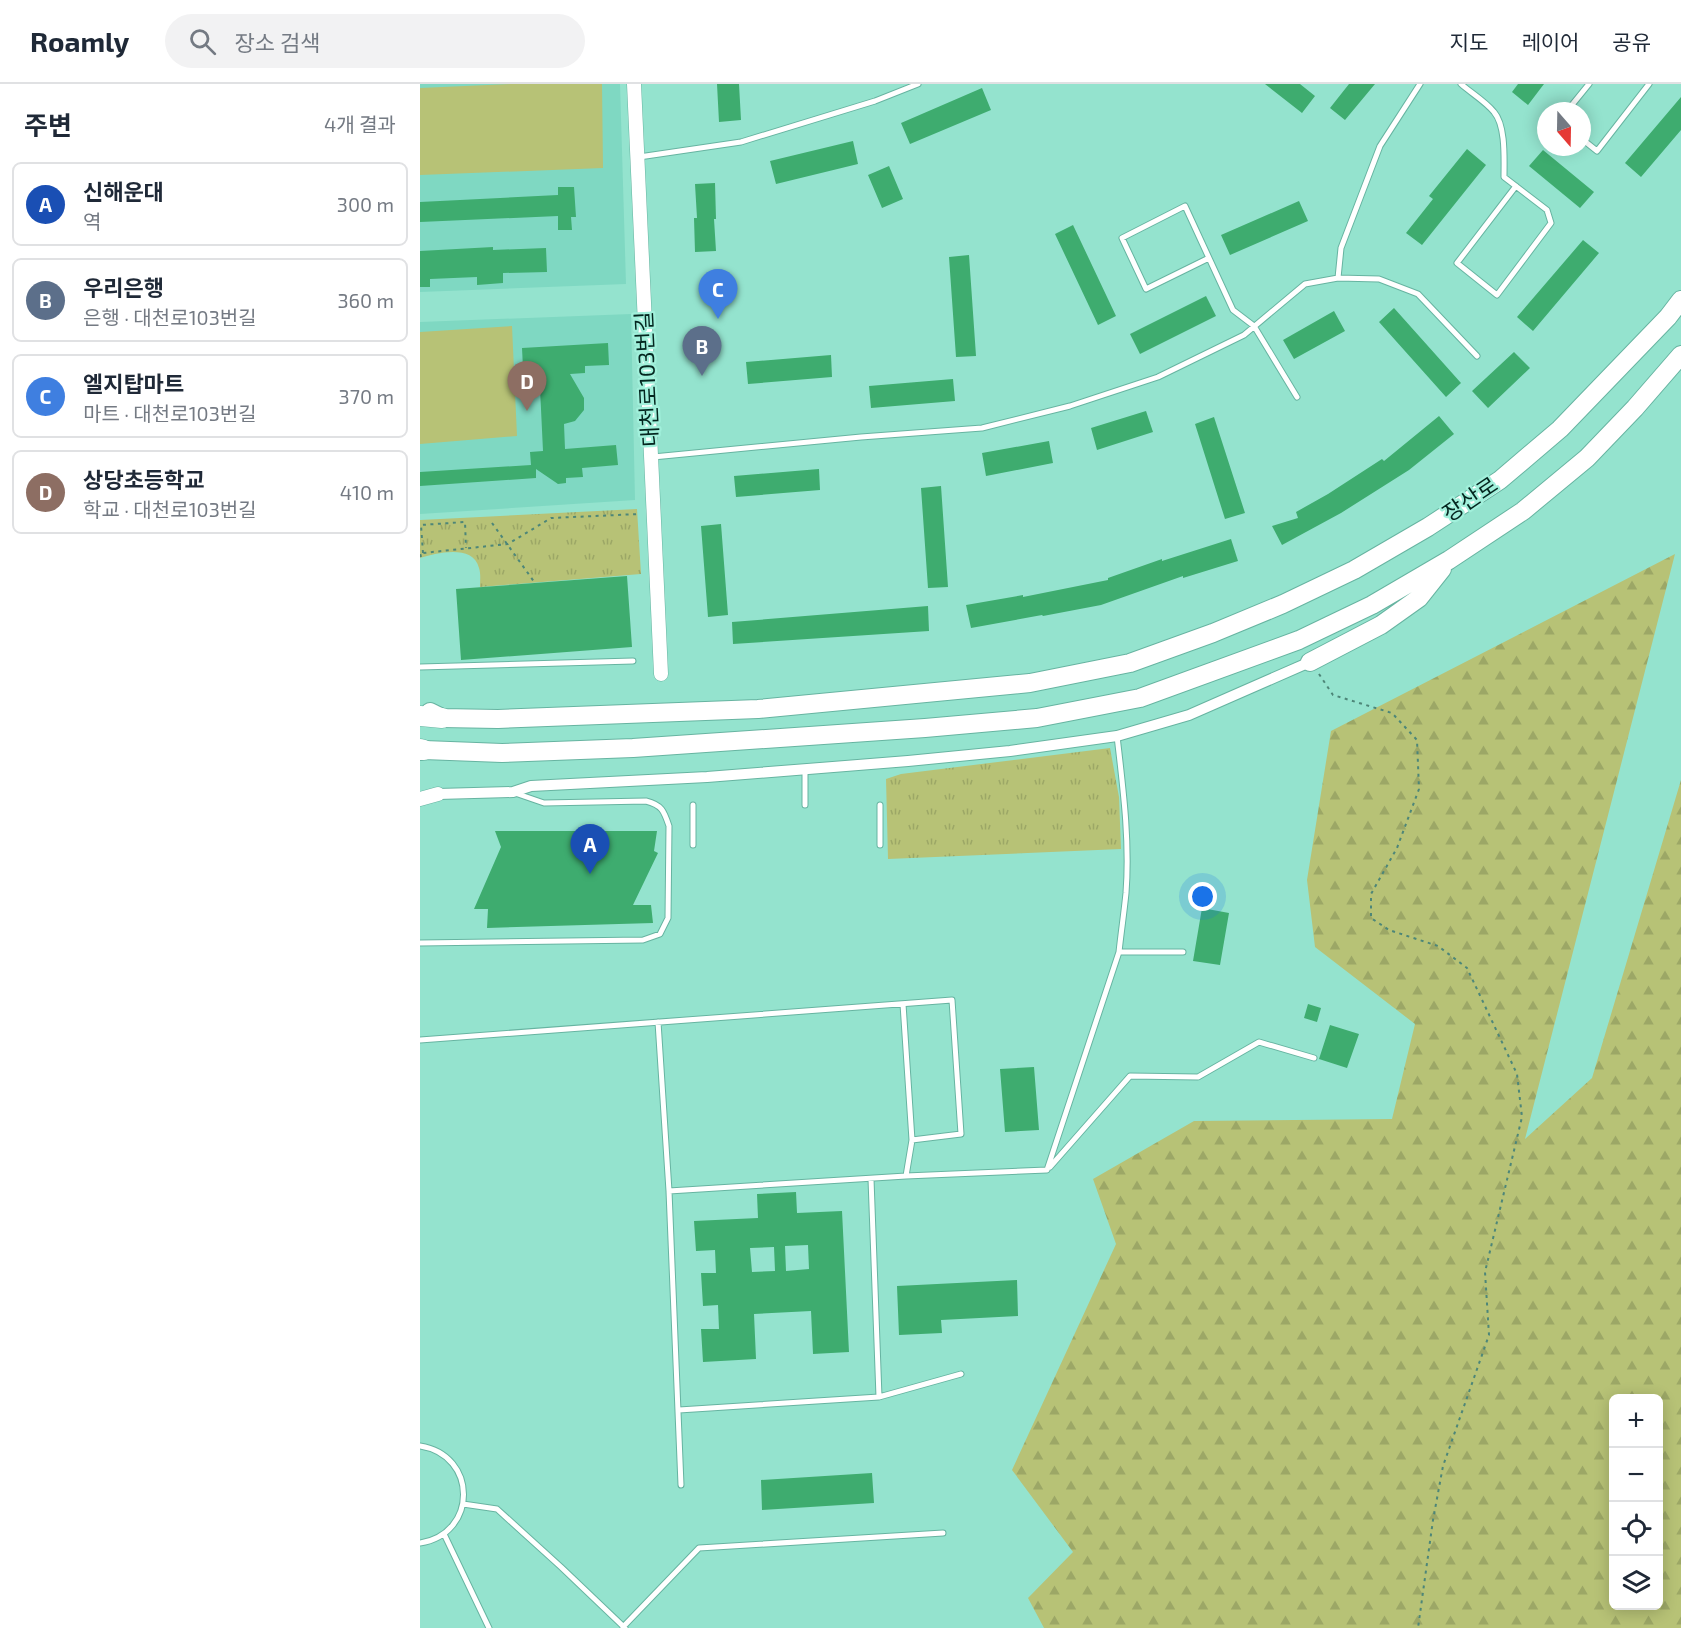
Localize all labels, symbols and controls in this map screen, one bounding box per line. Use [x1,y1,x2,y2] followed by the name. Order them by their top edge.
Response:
[165,14,585,68] search box
[30,24,129,58] text: Roamly
[186,25,219,58] icon: search
[234,29,320,55] text: 장소 검색
[1450,29,1488,54] text: 지도
[1521,29,1579,54] text: 레이어
[1612,29,1651,54] text: 공유
[1537,102,1591,156] north arrow
[24,109,72,140] text: 주변
[324,112,396,136] text: 4개 결과
[83,178,164,204] text: 신해운대
[39,192,52,216] text: A
[337,192,394,216] text: 300 m
[83,209,101,233] text: 역
[698,270,738,319] pin: C
[83,274,164,300] text: 우리은행
[39,288,52,312] text: B
[337,288,394,312] text: 360 m
[83,305,257,329] text: 은행 · 대천로103번길
[629,311,663,447] street label: 대천로103번길
[682,326,722,376] pin: B
[508,362,546,411] pin: D
[83,370,184,396] text: 엘지탑마트
[40,384,51,408] text: C
[339,384,394,408] text: 370 m
[83,401,257,425] text: 마트 · 대천로103번길
[83,466,204,492] text: 상당초등학교
[1437,470,1502,526] street label: 장산로
[39,480,52,504] text: D
[340,480,394,504] text: 410 m
[83,497,257,521] text: 학교 · 대천로103번길
[570,824,610,874] pin: A
[1188,882,1217,911] your location
[1609,1394,1663,1610] map controls
[1609,1394,1663,1448] button: +
[1609,1448,1663,1502] button: −
[1609,1502,1663,1556] button: locate
[1609,1556,1663,1610] button: layers

